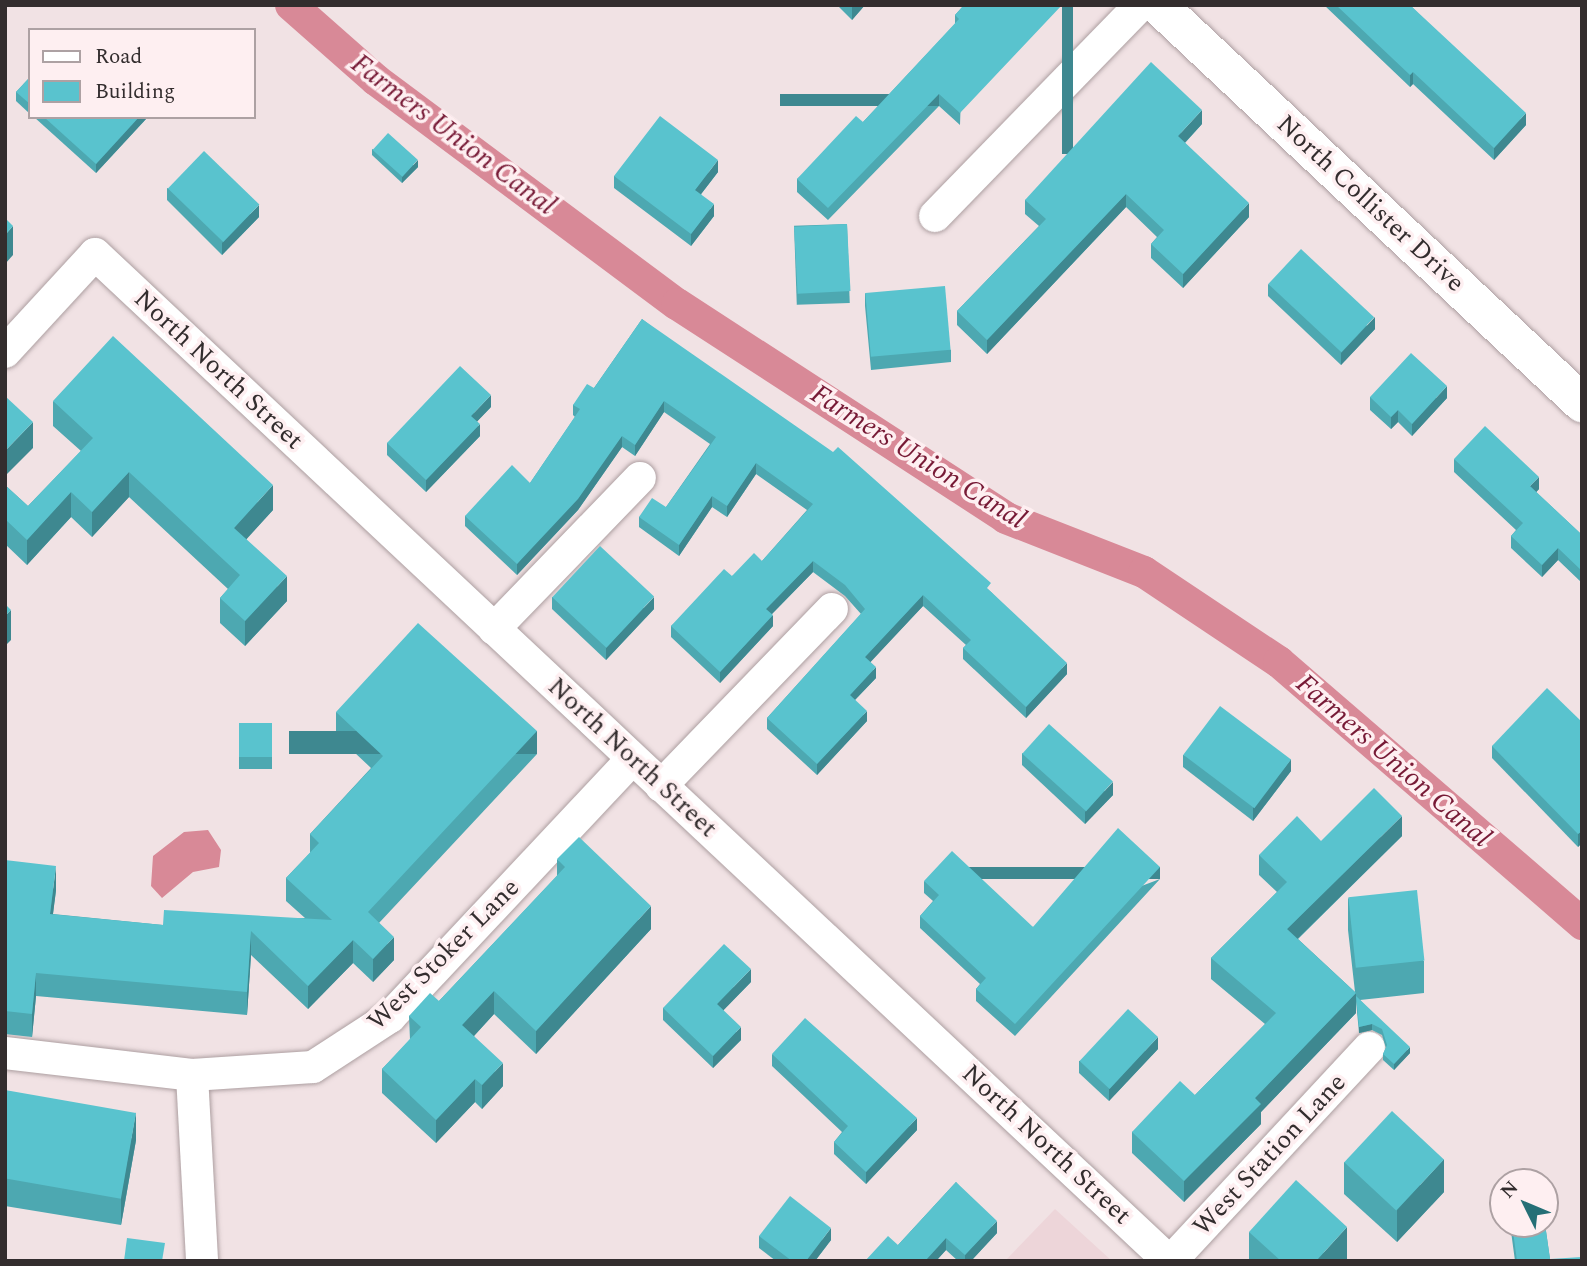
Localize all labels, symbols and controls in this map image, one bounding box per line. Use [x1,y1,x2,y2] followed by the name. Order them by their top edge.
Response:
[28,28,256,119] legend
[95,41,142,73] text: Road
[344,47,562,223] water label: Farmers Union Canal
[95,76,175,108] text: Building
[1270,109,1470,299] street label: North Collister Drive
[127,284,309,456] street label: North North Street
[804,377,1032,537] water label: Farmers Union Canal
[1289,667,1497,855] water label: Farmers Union Canal
[541,672,723,844] street label: North North Street
[362,873,526,1037] street label: West Stoker Lane
[955,1059,1137,1231] street label: North North Street
[1187,1068,1353,1242] street label: West Station Lane
[1489,1168,1559,1238] north arrow
[1494,1174,1526,1205] text: N

